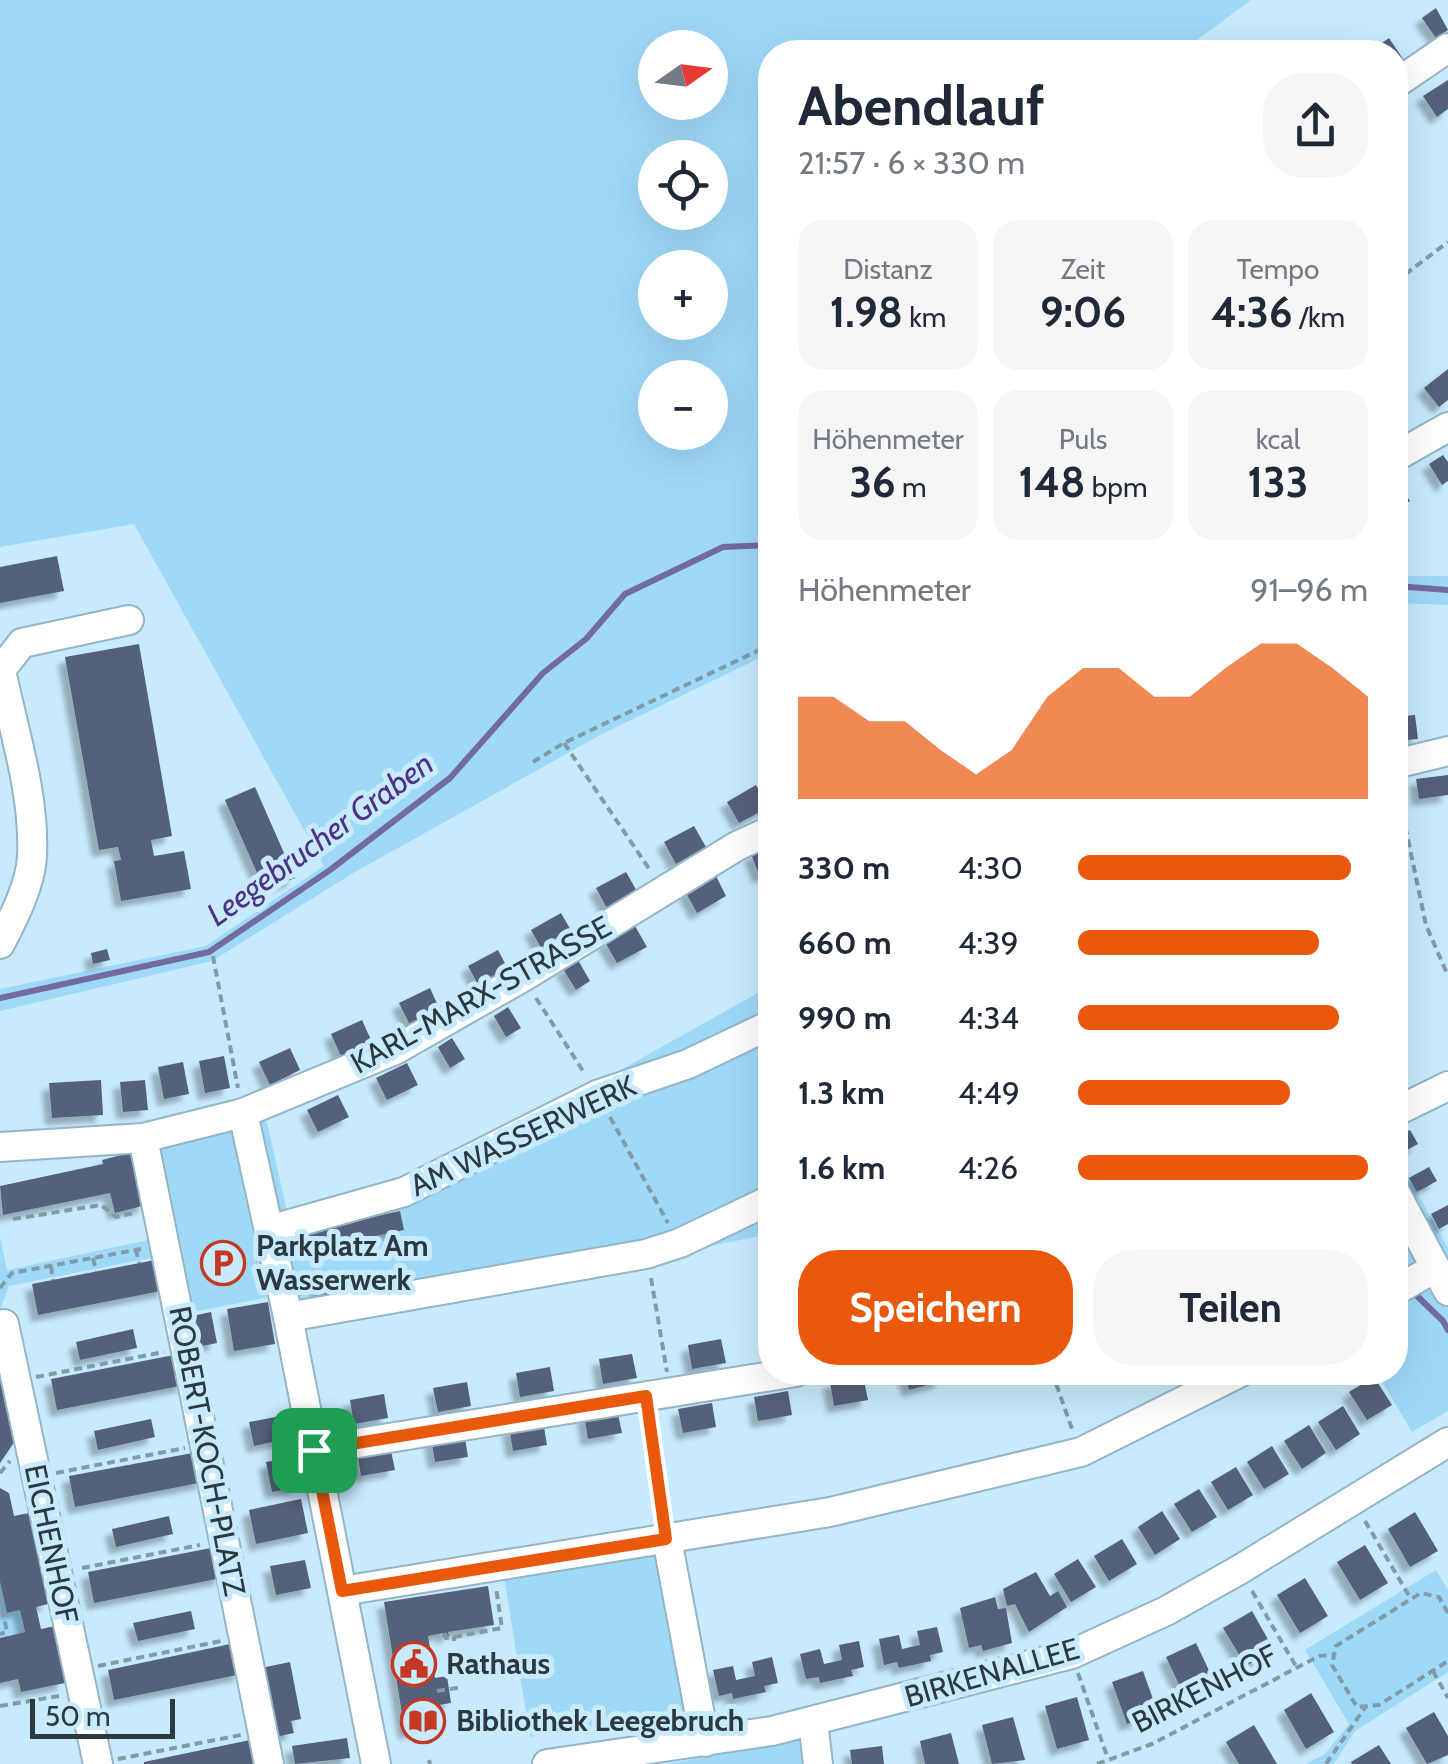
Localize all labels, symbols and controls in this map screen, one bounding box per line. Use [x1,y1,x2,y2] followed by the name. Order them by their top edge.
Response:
[638,30,728,120] north arrow
[638,30,728,450] map controls
[798,72,1045,139] text: Abendlauf
[1263,73,1368,178] button: share
[638,140,728,230] button: locate
[798,143,1025,182] text: 21:57 · 6 × 330 m
[638,250,728,340] button: +
[843,252,933,286] text: Distanz
[1061,252,1105,286] text: Zeit
[1237,252,1319,286] text: Tempo
[830,286,903,338] text: 1.98
[1040,286,1126,338] text: 9:06
[1211,286,1293,338] text: 4:36
[903,300,946,334] text: km
[1293,300,1345,334] text: /km
[638,360,728,450] button: −
[812,422,964,456] text: Höhenmeter
[1059,422,1107,456] text: Puls
[1256,422,1300,456] text: kcal
[849,456,896,508] text: 36
[1019,456,1085,508] text: 148
[1248,456,1308,508] text: 133
[896,470,927,504] text: m
[1085,470,1147,504] text: bpm
[798,570,971,609] text: Höhenmeter
[1250,570,1368,609] text: 91–96 m
[199,743,441,934] water label: Leegebrucher Graben
[798,848,890,887] text: 330 m
[958,848,1023,887] text: 4:30
[344,908,617,1082] street label: KARL-MARX-STRASSE
[798,923,892,962] text: 660 m
[958,923,1019,962] text: 4:39
[798,998,892,1037] text: 990 m
[958,998,1019,1037] text: 4:34
[404,1067,642,1204] street label: AM WASSERWERK
[798,1073,885,1112] text: 1.3 km
[958,1073,1020,1112] text: 4:49
[798,1148,885,1187] text: 1.6 km
[958,1148,1018,1187] text: 4:26
[256,1227,429,1298] place label: Parkplatz Am Wasserwerk
[200,1240,246,1286] parking icon: Parkplatz Am Wasserwerk
[798,1250,1073,1365] button: Speichern
[1093,1250,1368,1365] button: Teilen
[161,1303,254,1599] street label: ROBERT-KOCH-PLATZ
[272,1408,357,1493] pin
[287,1423,342,1478] icon: arrive
[17,1461,86,1627] street label: EICHENHOF
[900,1630,1084,1715] street label: BIRKENALLEE
[1126,1636,1284,1741] street label: BIRKENHOF
[391,1641,437,1687] public building icon: Rathaus
[446,1645,550,1682] place label: Rathaus
[30,1694,175,1738] scale bar
[400,1698,446,1744] library icon: Bibliothek Leegebruch
[45,1699,111,1733] text: 50 m
[456,1702,744,1739] place label: Bibliothek Leegebruch

